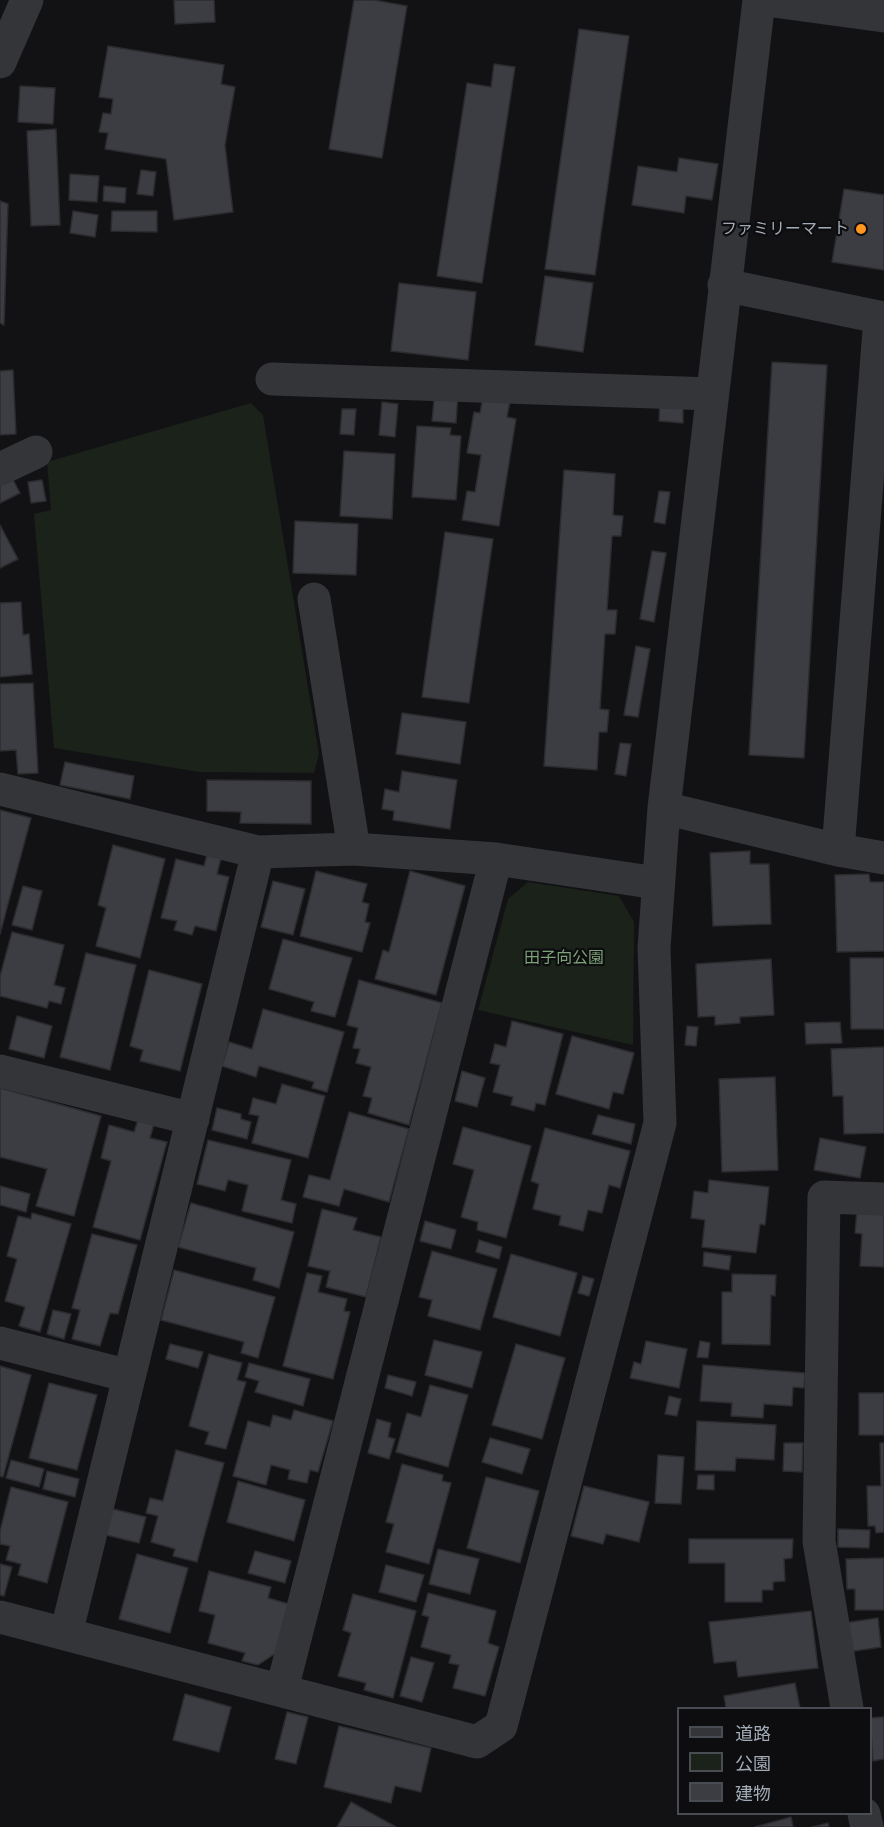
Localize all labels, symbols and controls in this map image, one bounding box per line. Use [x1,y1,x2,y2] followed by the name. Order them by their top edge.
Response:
[721,219,849,239] place label: ファミリーマート
[854,222,868,236] marker: ファミリーマート
[524,948,604,968] park label: 田子向公園
[677,1707,872,1815] legend
[735,1723,771,1745] text: 道路
[735,1753,771,1775] text: 公園
[735,1783,771,1805] text: 建物

